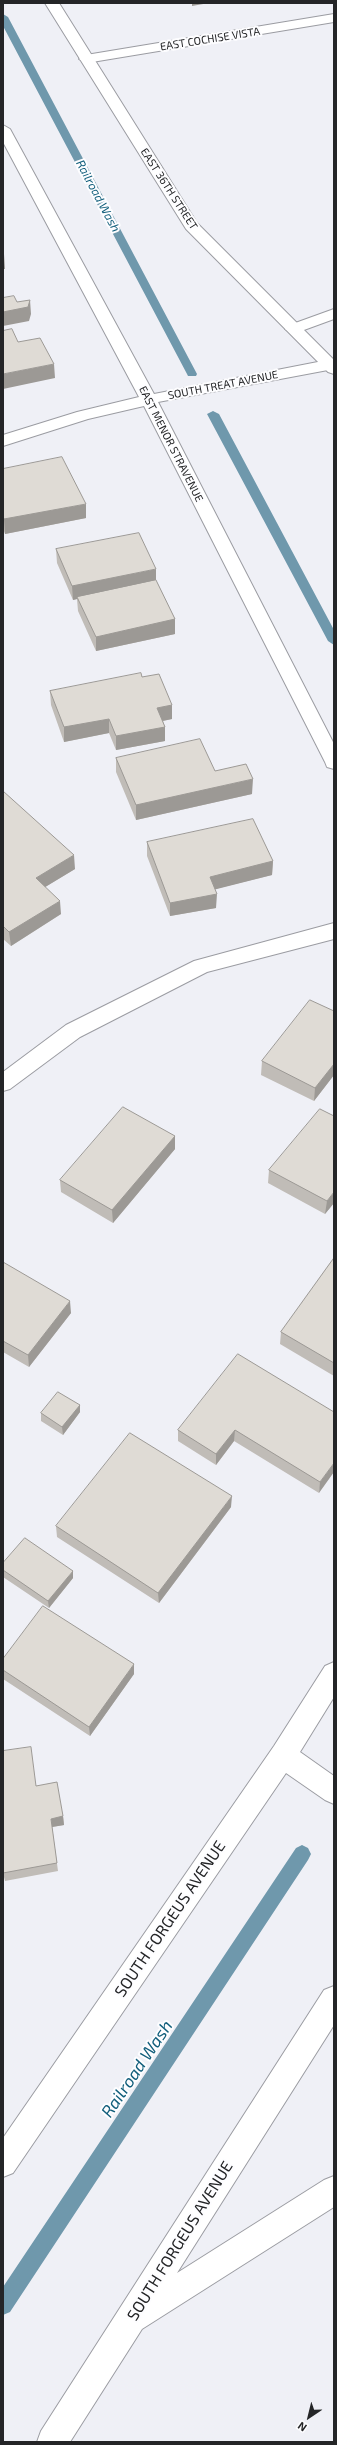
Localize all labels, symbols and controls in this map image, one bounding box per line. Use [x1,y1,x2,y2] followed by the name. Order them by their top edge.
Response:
[159,25,261,53] street label: EAST COCHISE VISTA
[138,146,200,232] street label: EAST 36TH STREET
[73,158,123,234] water label: Railroad Wash
[167,368,279,402] street label: SOUTH TREAT AVENUE
[136,384,206,504] street label: EAST MENOR STRAVENUE
[111,1837,229,2001] street label: SOUTH FORGEUS AVENUE
[97,2017,177,2121] water label: Railroad Wash
[123,2158,237,2324] street label: SOUTH FORGEUS AVENUE
[289,2397,329,2437] north arrow
[295,2420,309,2435] text: N

